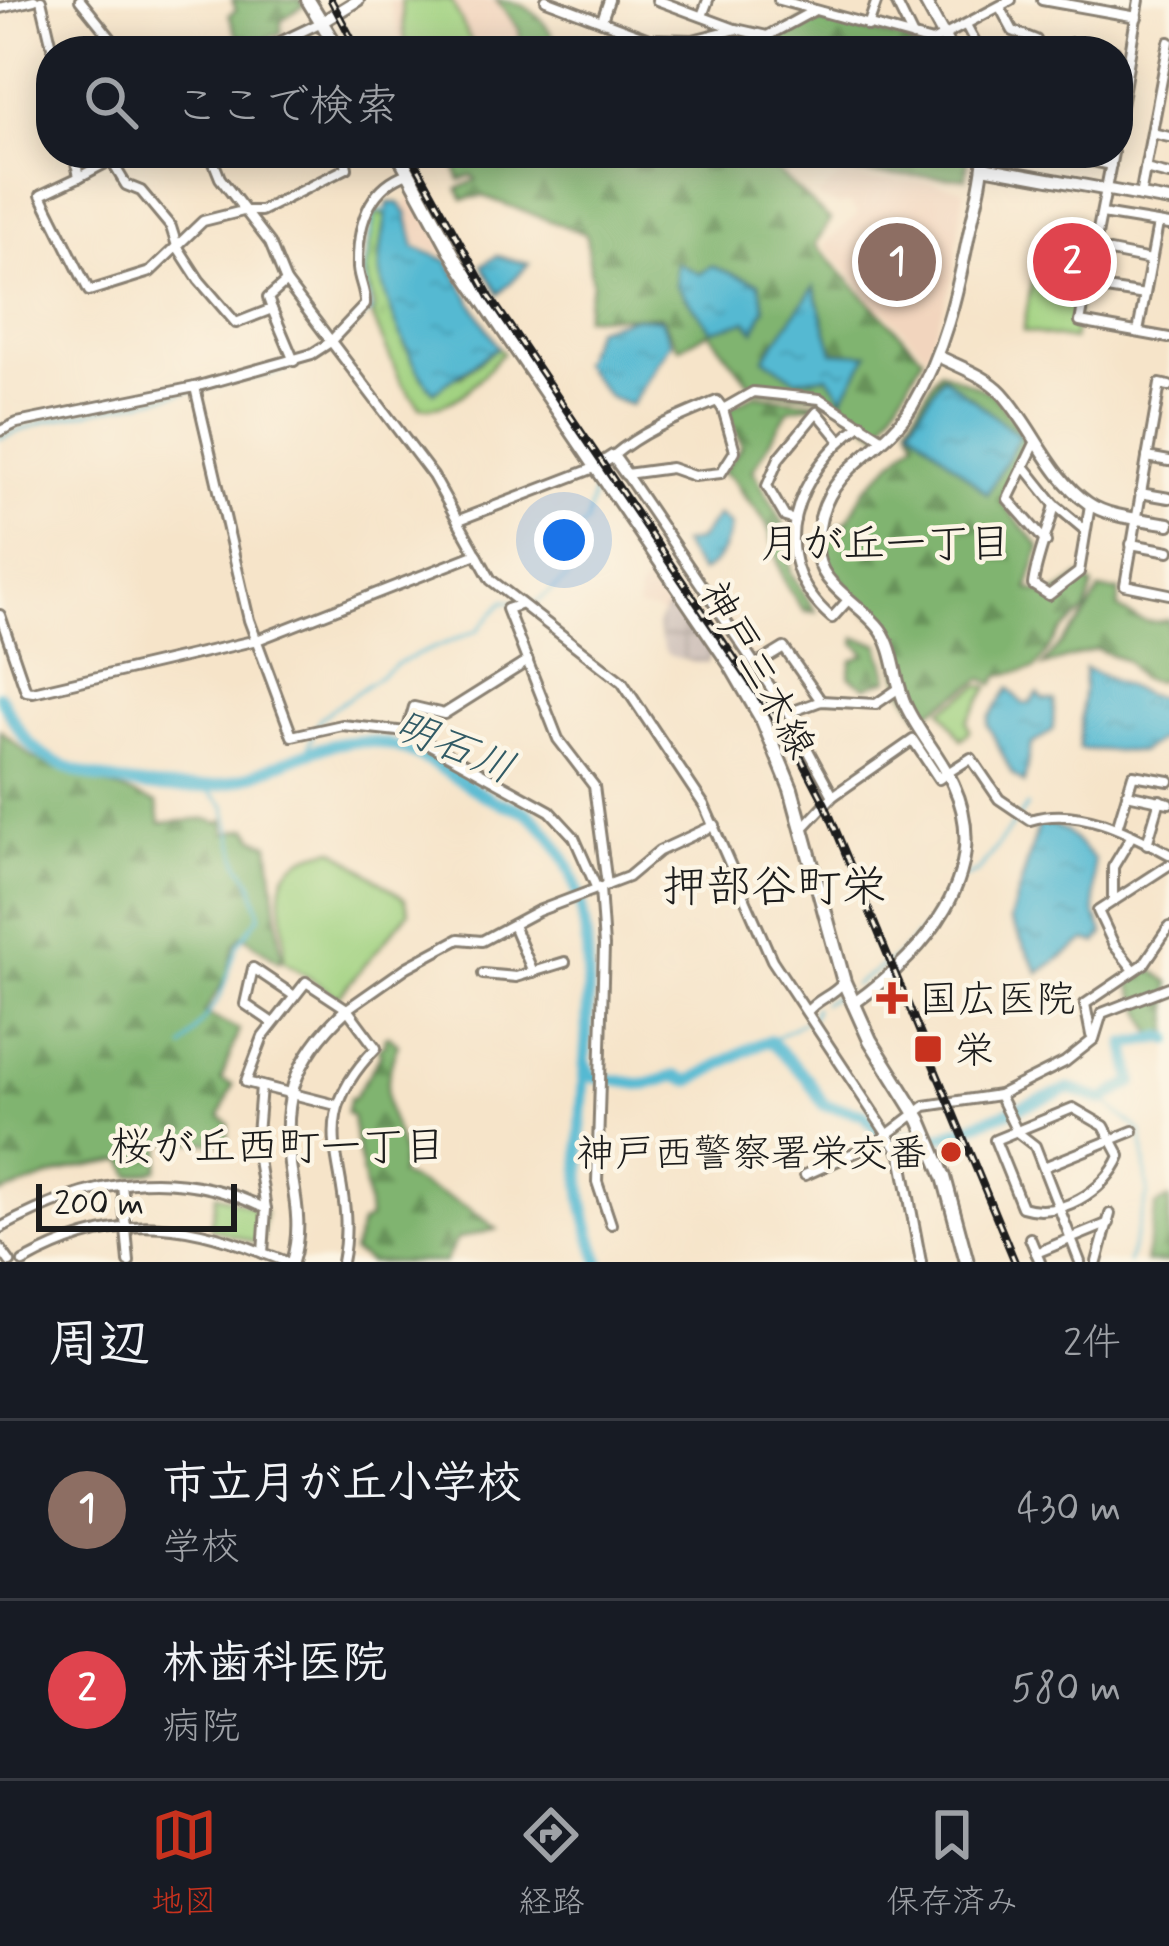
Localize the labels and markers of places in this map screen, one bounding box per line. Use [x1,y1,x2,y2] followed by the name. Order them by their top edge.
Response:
[858,217,936,307] pin: 1
[1033,217,1111,307] pin: 2
[919,976,1075,1027] place label: 国広医院
[876,982,908,1014] marker: 国広医院
[955,1027,994,1078] place label: 栄
[912,1033,944,1065] marker: 栄
[576,1130,927,1181] place label: 神戸西警察署栄交番
[938,1139,964,1165] marker: 神戸西警察署栄交番

